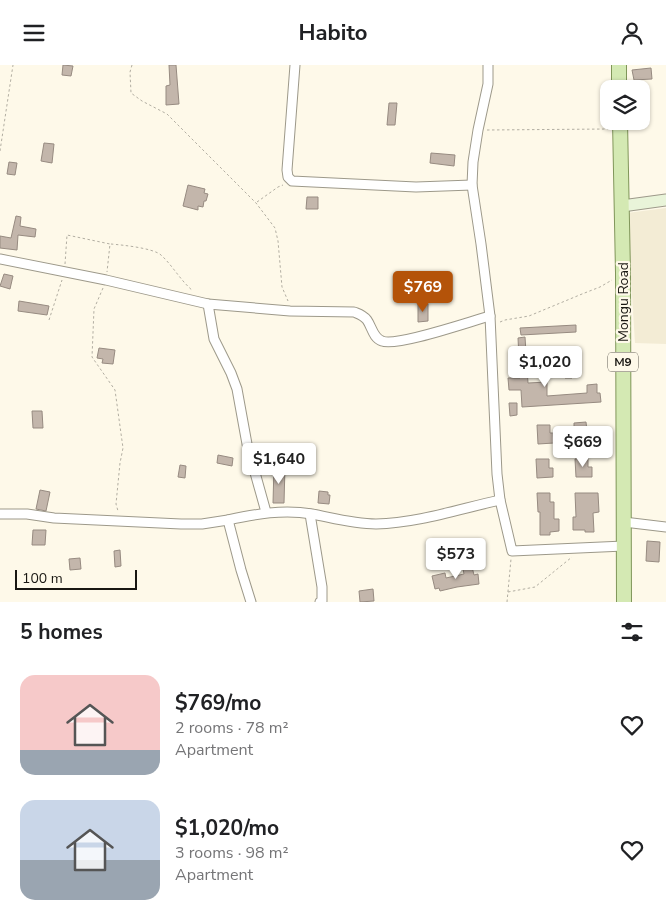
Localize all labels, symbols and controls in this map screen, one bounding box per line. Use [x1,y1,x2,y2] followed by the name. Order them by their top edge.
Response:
[299,18,367,48] text: Habito
[20,19,48,47] icon: menu
[618,19,646,47] icon: person
[600,80,650,130] map controls
[600,80,650,130] button: layers
[614,262,633,342] street label: Mongu Road
[393,271,453,313] pin: $769
[404,276,442,298] text: $769
[504,345,586,388] pin: $1,020
[519,351,571,373] text: $1,020
[608,353,638,371] road number: M9
[553,425,613,468] pin: $669
[564,431,602,453] text: $669
[238,443,320,485] pin: $1,640
[253,448,305,470] text: $1,640
[426,537,486,580] pin: $573
[437,543,475,565] text: $573
[15,567,138,590] scale bar
[22,569,63,588] text: 100 m
[20,618,103,646] text: 5 homes
[618,618,646,646] icon: filters
[175,689,261,717] text: $769/mo
[60,695,120,755] icon: home
[618,711,646,739] icon: heart
[175,717,288,739] text: 2 rooms · 78 m²
[175,739,253,761] text: Apartment
[175,814,279,842] text: $1,020/mo
[60,820,120,880] icon: home
[618,836,646,864] icon: heart
[175,842,288,864] text: 3 rooms · 98 m²
[175,864,253,886] text: Apartment

